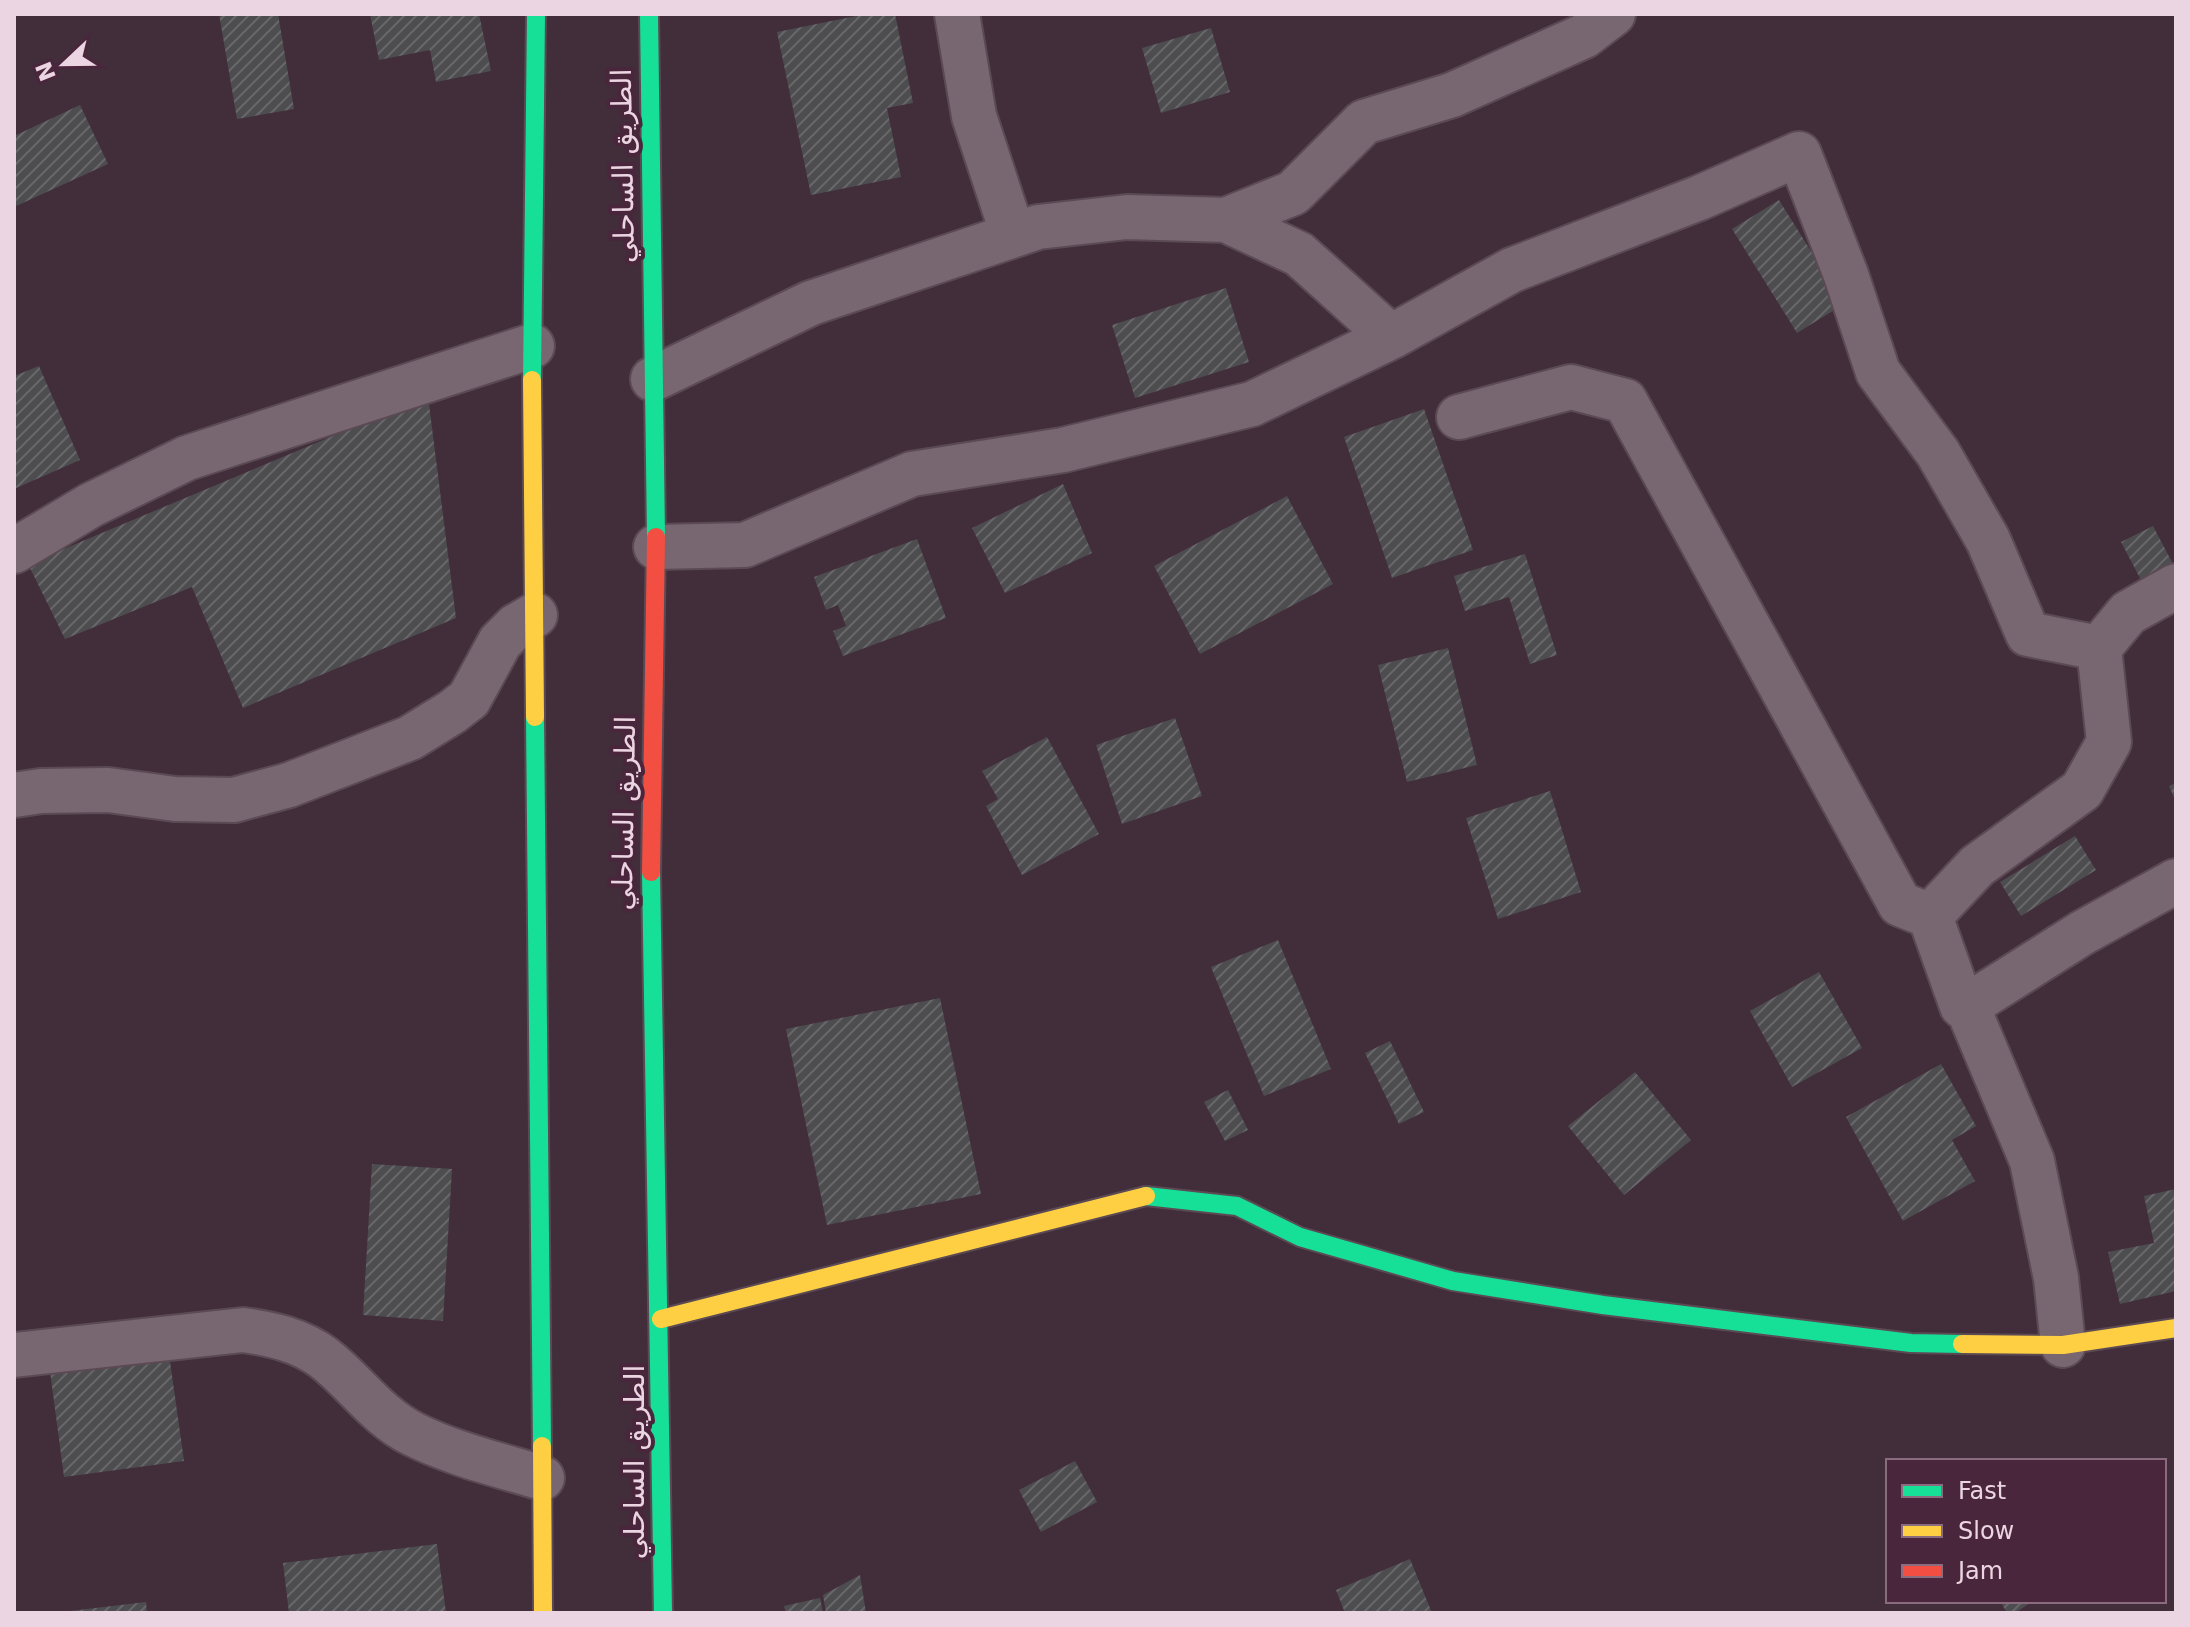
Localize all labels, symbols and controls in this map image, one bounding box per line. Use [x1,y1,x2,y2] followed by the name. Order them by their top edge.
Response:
[24,24,104,104] north arrow
[31,58,61,85] text: N
[605,68,641,264] street label: الطريق الساحلي
[606,715,642,911] street label: الطريق الساحلي
[618,1365,651,1559] street label: الطريق الساحلي
[1886,1459,2166,1603] legend
[1958,1477,2006,1505] text: Fast
[1958,1517,2014,1545] text: Slow
[1956,1557,2003,1585] text: Jam

